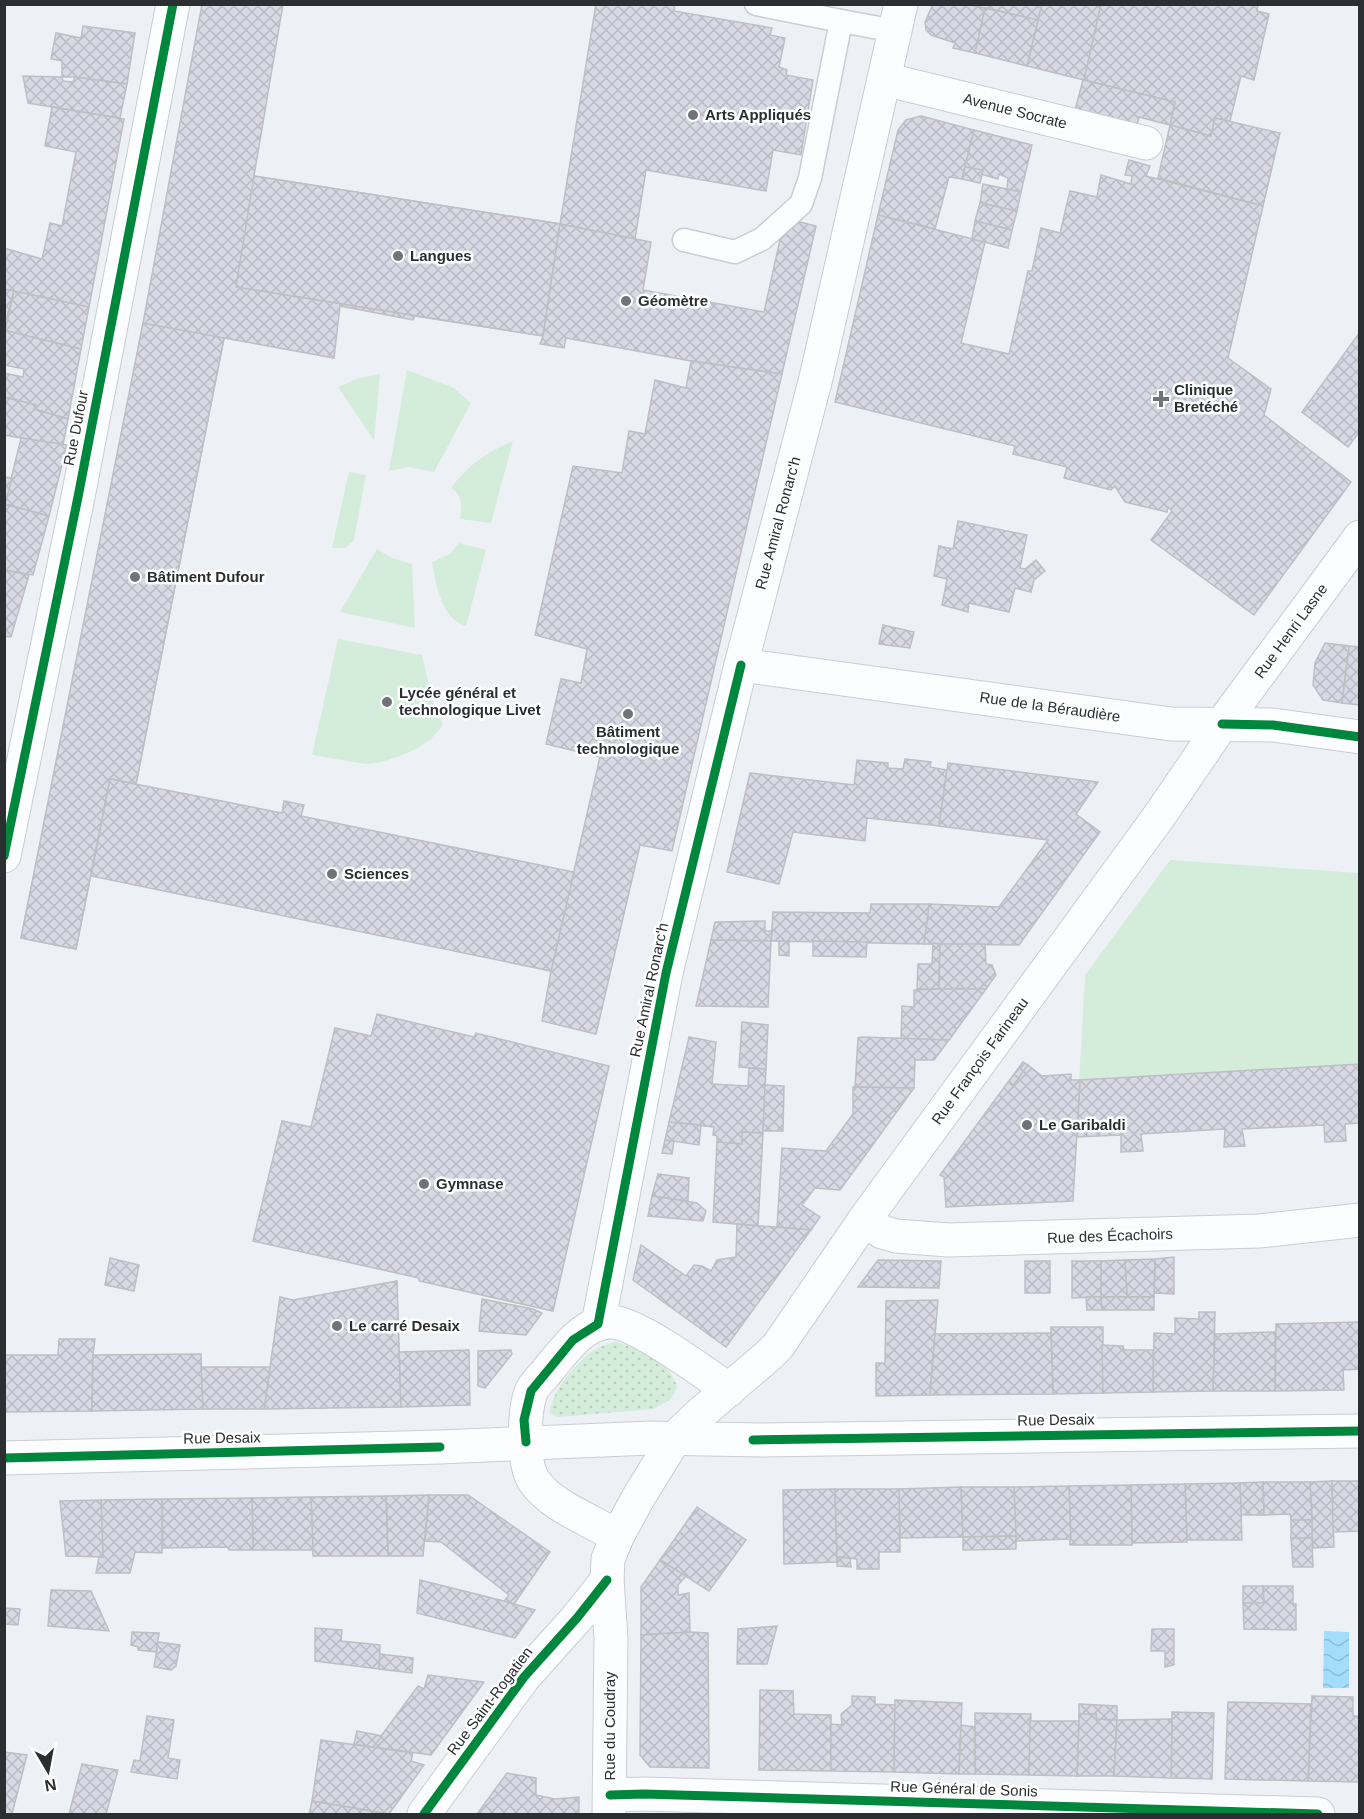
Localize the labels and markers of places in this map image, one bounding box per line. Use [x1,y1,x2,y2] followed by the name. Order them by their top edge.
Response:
[705,106,811,123] place label: Arts Appliqués
[686,108,700,122] marker: Arts Appliqués
[410,247,472,264] place label: Langues
[391,249,405,263] marker: Langues
[638,292,708,309] place label: Géomètre
[619,294,633,308] marker: Géomètre
[1174,381,1238,415] place label: Clinique Bretéché
[1152,390,1170,408] marker: Clinique Bretéché
[147,568,265,585] place label: Bâtiment Dufour
[128,570,142,584] marker: Bâtiment Dufour
[399,684,541,718] place label: Lycée général et technologique Livet
[380,695,394,709] marker: Lycée général et technologique Livet
[621,707,635,721] marker: Bâtiment technologique
[577,723,679,757] place label: Bâtiment technologique
[344,865,409,882] place label: Sciences
[325,867,339,881] marker: Sciences
[1039,1116,1126,1133] place label: Le Garibaldi
[1020,1118,1034,1132] marker: Le Garibaldi
[436,1175,504,1192] place label: Gymnase
[417,1177,431,1191] marker: Gymnase
[349,1317,461,1334] place label: Le carré Desaix
[330,1319,344,1333] marker: Le carré Desaix

